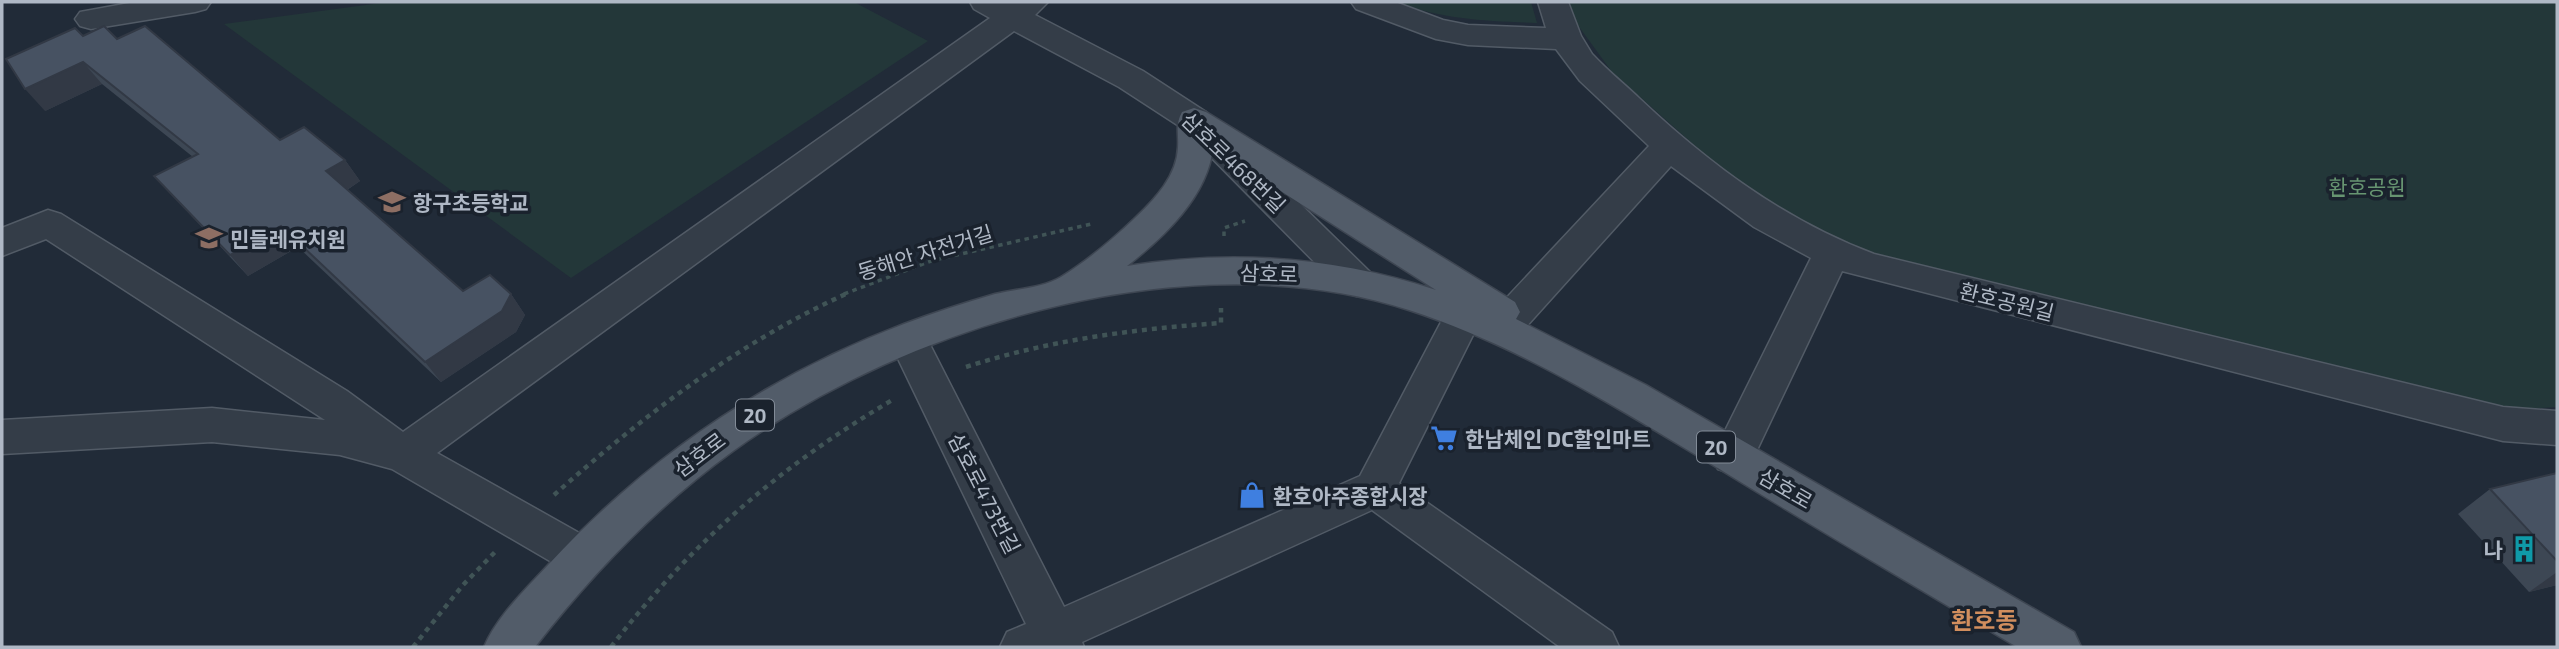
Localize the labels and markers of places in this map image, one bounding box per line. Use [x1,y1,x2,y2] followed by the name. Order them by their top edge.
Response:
[377,187,407,217] school or university icon: 항구초등학교
[413,190,529,215] place label: 항구초등학교
[194,223,224,253] school or university icon: 민들레유치원
[230,226,346,251] place label: 민들레유치원
[1429,423,1459,453] supermarket icon: 한남체인 DC할인마트
[1465,426,1651,451] place label: 한남체인 DC할인마트
[1237,480,1267,510] shop icon: 환호아주종합시장
[1273,483,1428,508] place label: 환호아주종합시장
[2509,534,2539,564] building icon: 나
[2484,537,2503,562] place label: 나

